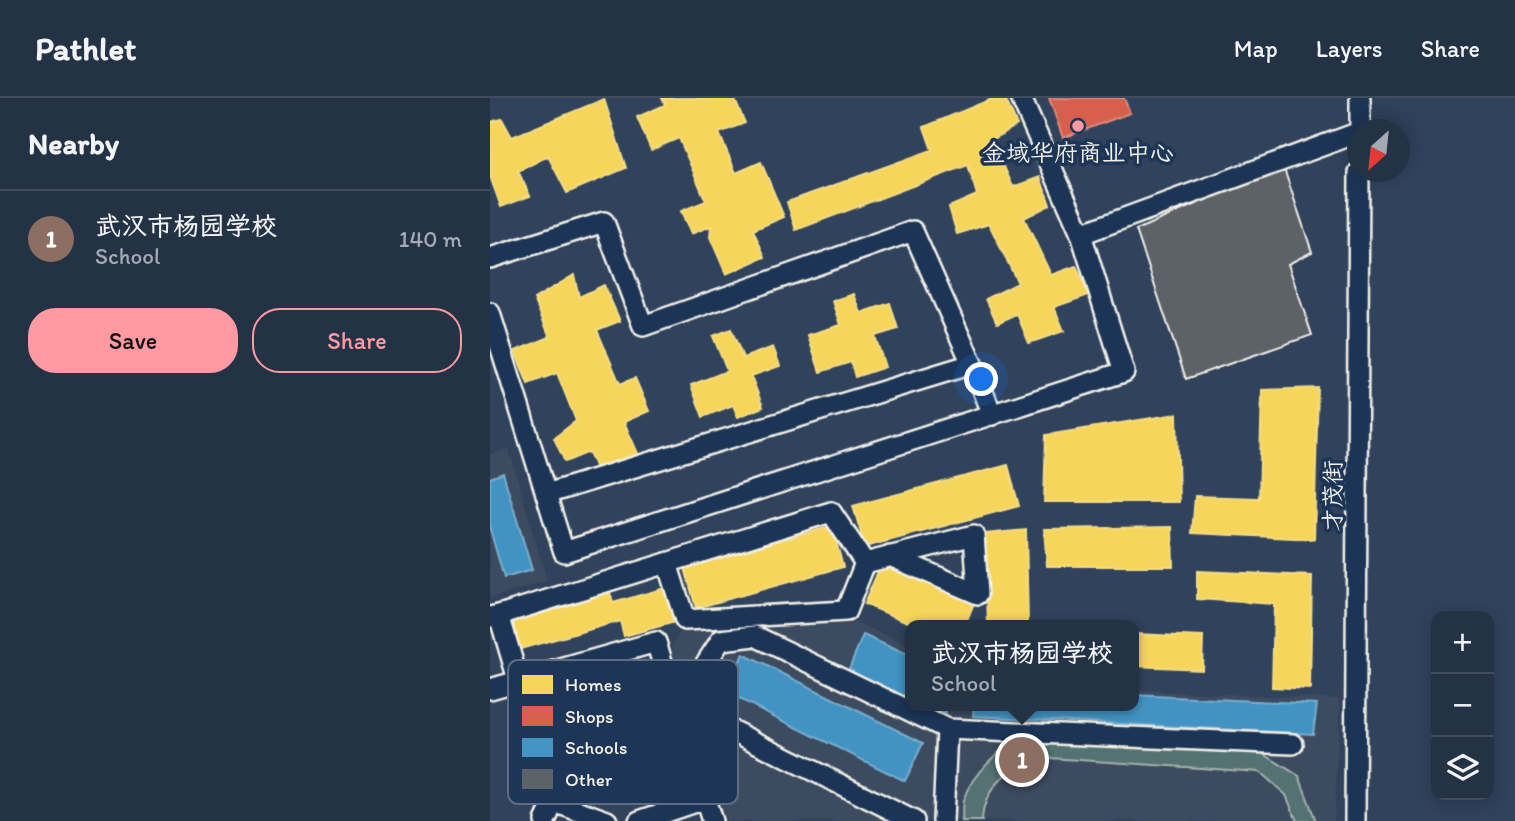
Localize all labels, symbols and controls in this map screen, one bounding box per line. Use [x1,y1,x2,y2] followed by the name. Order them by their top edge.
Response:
[35,29,137,68] text: Pathlet
[1234,34,1278,63] text: Map
[1316,34,1383,63] text: Layers
[1421,34,1480,63] text: Share
[1070,118,1086,134] marker: 金域华府商业中心
[1347,119,1410,182] north arrow
[28,125,119,162] text: Nearby
[982,138,1174,167] place label: 金域华府商业中心
[95,210,277,242] text: 武汉市杨园学校
[46,225,56,253] text: 1
[399,225,462,253] text: 140 m
[95,242,160,270] text: School
[28,308,238,373] button: Save
[252,308,462,373] button: Share
[964,362,998,396] your location
[1318,460,1347,532] street label: 才茂街
[1431,611,1494,800] map controls
[1431,611,1494,674] button: +
[905,620,1139,711] popup
[931,637,1113,669] text: 武汉市杨园学校
[508,660,738,804] legend
[931,669,996,697] text: School
[565,673,621,696] text: Homes
[1431,674,1494,737] button: −
[565,705,614,728] text: Shops
[999,734,1045,786] pin: 1
[565,736,628,759] text: Schools
[1431,737,1494,800] button: layers
[565,768,613,791] text: Other

